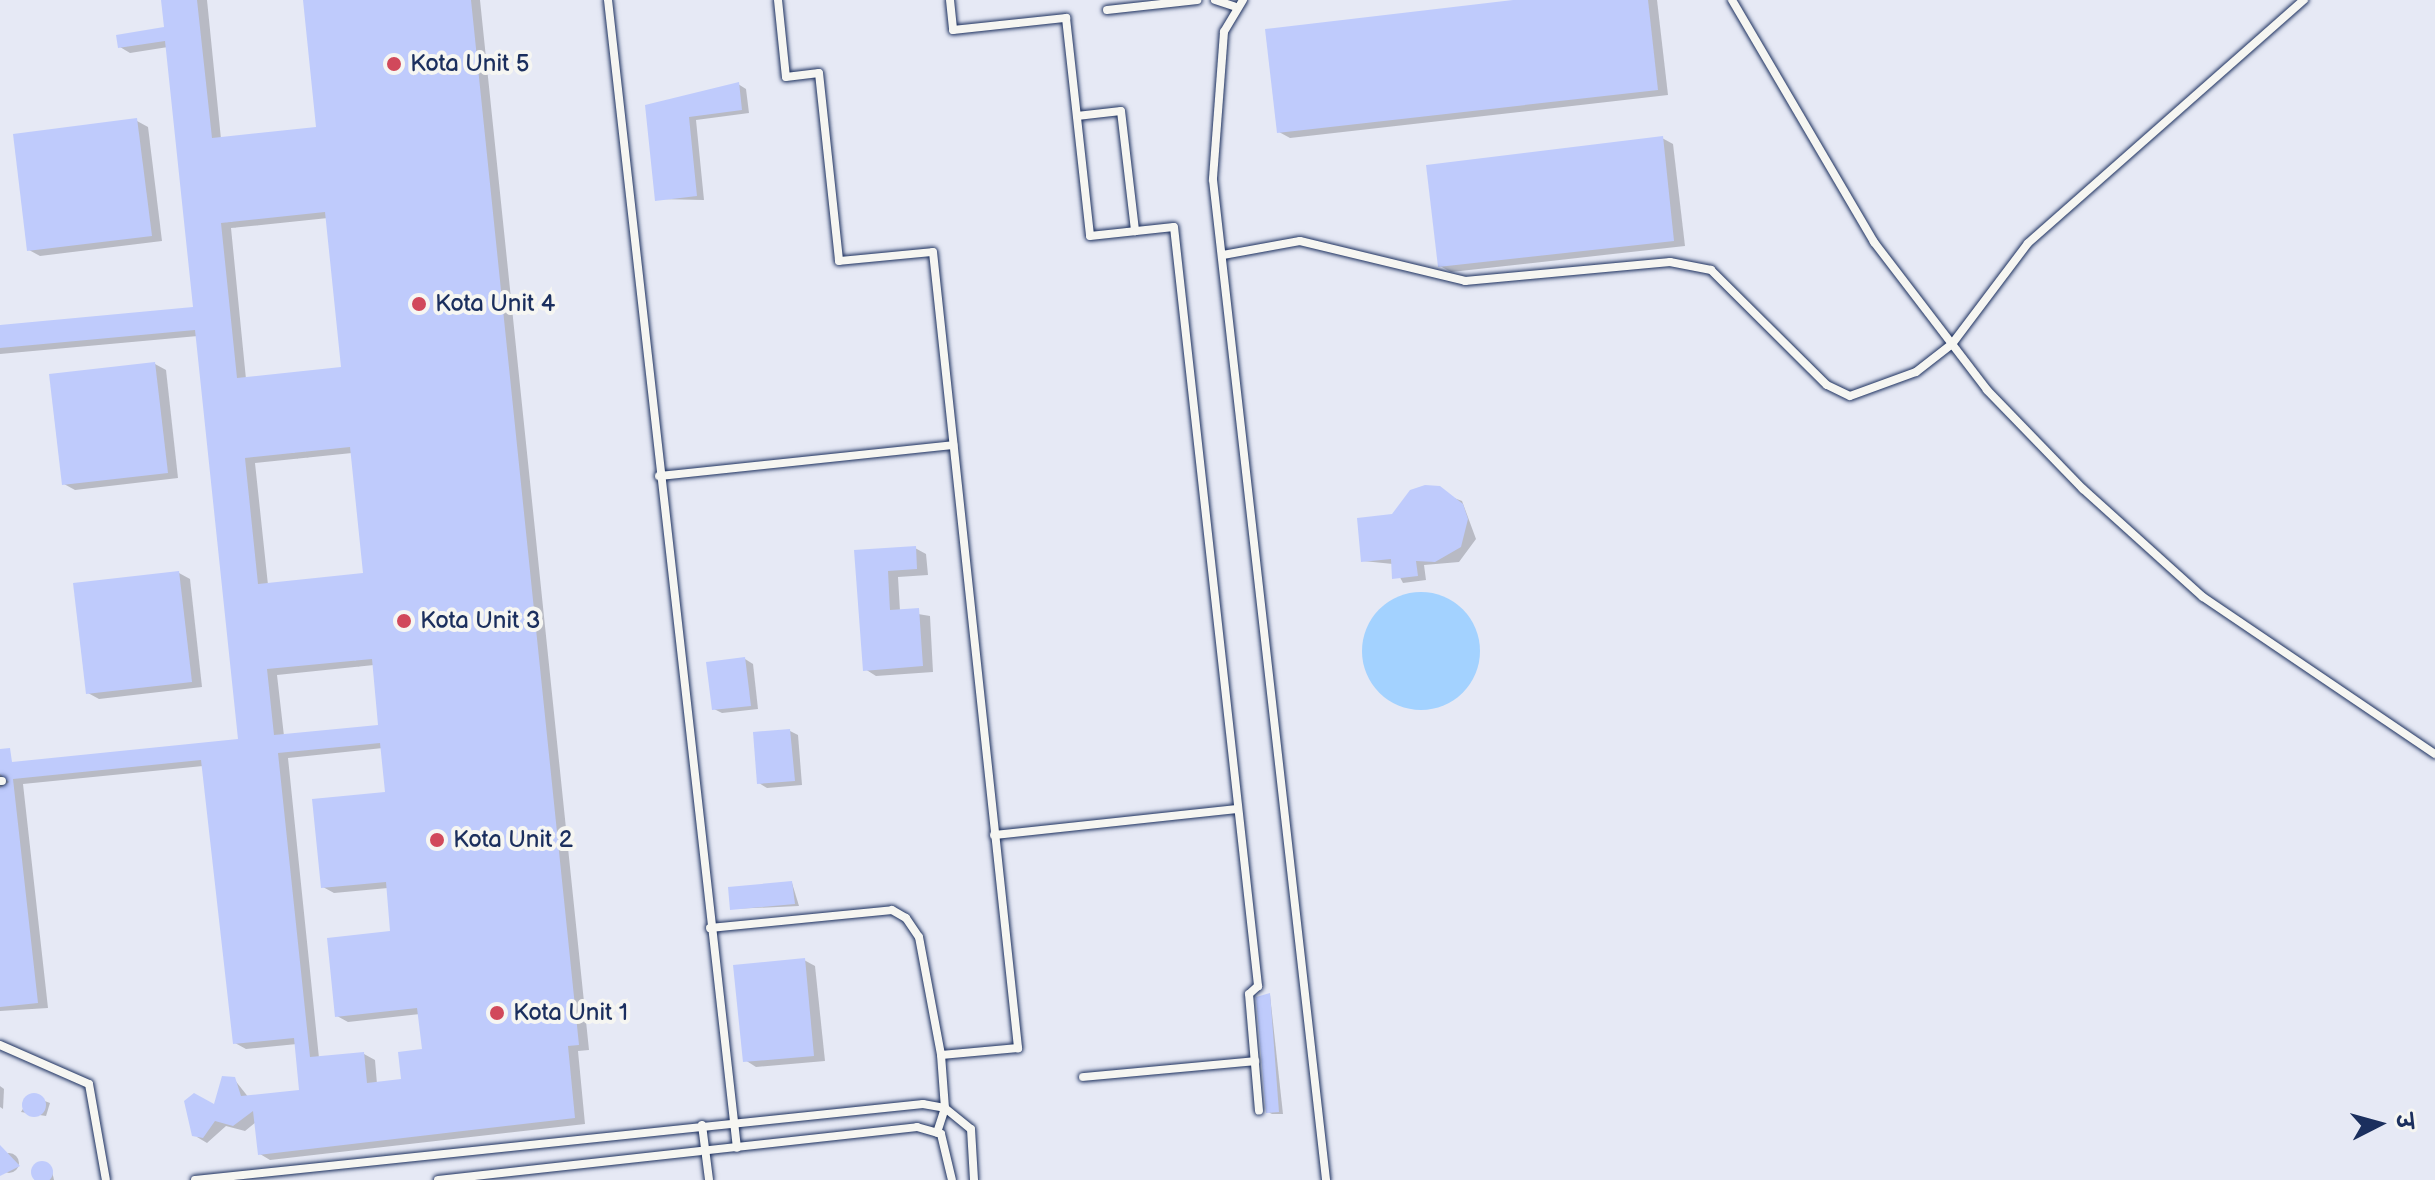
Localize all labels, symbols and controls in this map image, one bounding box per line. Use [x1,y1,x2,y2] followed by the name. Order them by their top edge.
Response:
[410,50,530,78] place label: Kota Unit 5
[385,55,403,73] marker: Kota Unit 5
[435,290,555,318] place label: Kota Unit 4
[410,295,428,313] marker: Kota Unit 4
[420,607,541,635] place label: Kota Unit 3
[395,612,413,630] marker: Kota Unit 3
[453,826,573,854] place label: Kota Unit 2
[428,831,446,849] marker: Kota Unit 2
[513,999,628,1027] place label: Kota Unit 1
[488,1004,506,1022] marker: Kota Unit 1
[2339,1084,2419,1164] north arrow
[2389,1113,2418,1130] text: उ

